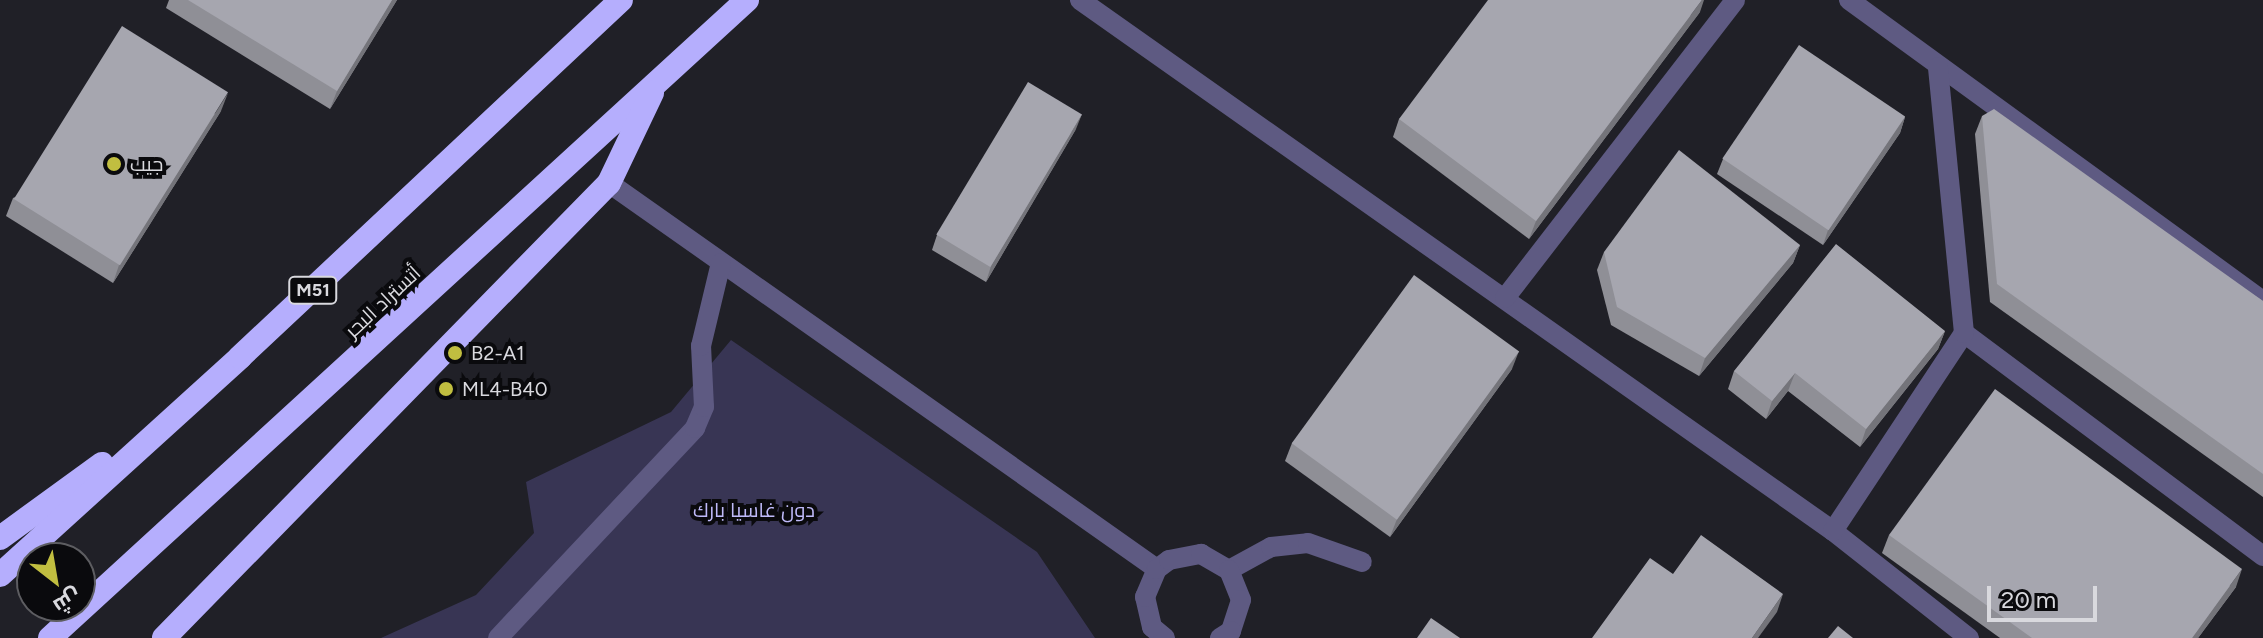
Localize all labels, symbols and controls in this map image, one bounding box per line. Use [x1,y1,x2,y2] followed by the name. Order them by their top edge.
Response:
[130,152,163,176] place label: جيب
[105,155,123,173] marker: جيب
[340,261,426,343] street label: أتستراد البحر
[287,276,339,304] road number: M51
[471,341,525,365] place label: B2-A1
[446,344,464,362] marker: B2-A1
[462,377,548,401] place label: ML4-B40
[437,380,455,398] marker: ML4-B40
[693,498,815,522] park label: دون غاسيا بارك
[16,542,96,622] north arrow
[1991,570,2101,620] scale bar
[49,582,87,620] text: ش
[2001,585,2056,614] text: 20 m

